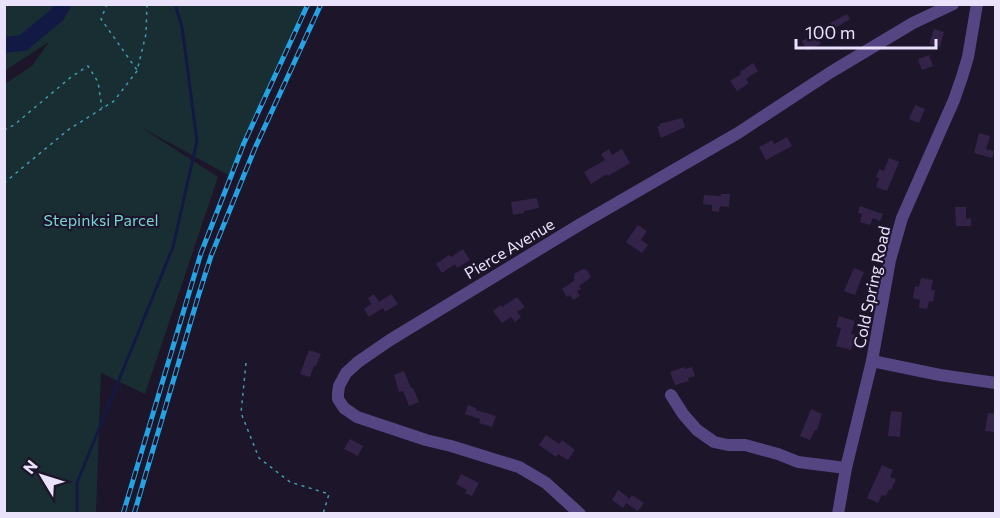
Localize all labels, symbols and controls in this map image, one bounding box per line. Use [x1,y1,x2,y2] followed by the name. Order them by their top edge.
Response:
[796,12,936,50] scale bar
[805,21,855,43] text: 100 m
[44,210,158,229] park label: Stepinksi Parcel
[461,214,557,282] street label: Pierce Avenue
[849,224,893,350] street label: Cold Spring Road
[12,446,72,506] north arrow
[19,456,41,477] text: N

